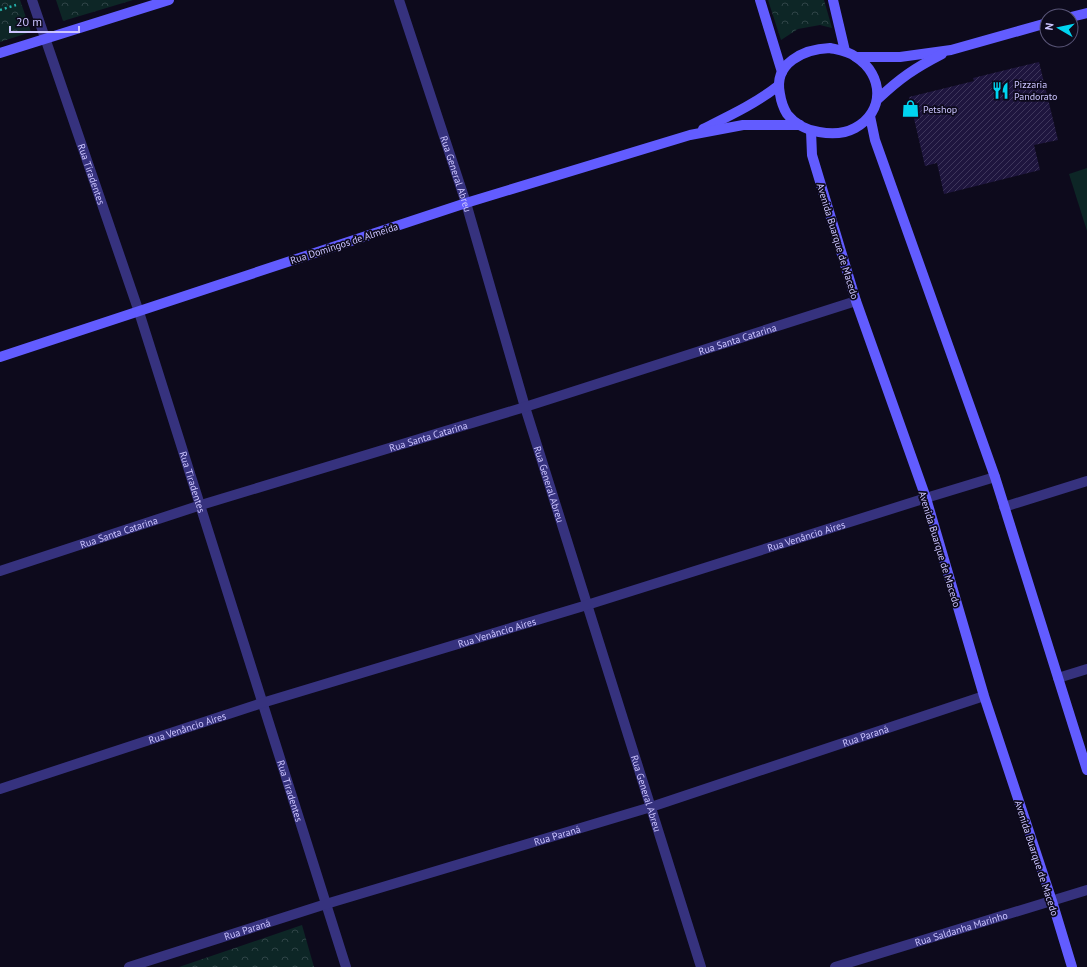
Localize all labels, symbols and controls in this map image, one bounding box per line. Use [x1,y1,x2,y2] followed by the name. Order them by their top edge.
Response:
[10,8,79,34] scale bar
[1039,8,1079,48] north arrow
[16,14,42,29] text: 20 m
[1042,22,1057,31] text: N
[1014,78,1057,103] place label: Pizzaria Pandorato
[991,80,1011,100] restaurant icon: Pizzaria Pandorato
[900,99,920,119] shop icon: Petshop
[923,103,957,116] place label: Petshop
[437,134,474,214] street label: Rua General Abreu
[75,142,108,206] street label: Rua Tiradentes
[814,182,861,301] street label: Avenida Buarque de Macedo
[289,220,400,267] street label: Rua Domingos de Almeida
[697,321,778,358] street label: Rua Santa Catarina
[388,419,469,455] street label: Rua Santa Catarina
[531,444,567,524] street label: Rua General Abreu
[176,450,208,514] street label: Rua Tiradentes
[916,490,963,609] street label: Avenida Buarque de Macedo
[78,514,160,551] street label: Rua Santa Catarina
[766,518,847,555] street label: Rua Venâncio Aires
[456,615,538,651] street label: Rua Venâncio Aires
[147,709,228,747] street label: Rua Venâncio Aires
[841,722,890,750] street label: Rua Paraná
[628,754,664,833] street label: Rua General Abreu
[274,759,306,823] street label: Rua Tiradentes
[1012,799,1061,918] street label: Avenida Buarque de Macedo
[532,822,582,849] street label: Rua Paraná
[913,909,1009,949] street label: Rua Saldanha Marinho
[222,916,272,943] street label: Rua Paraná

